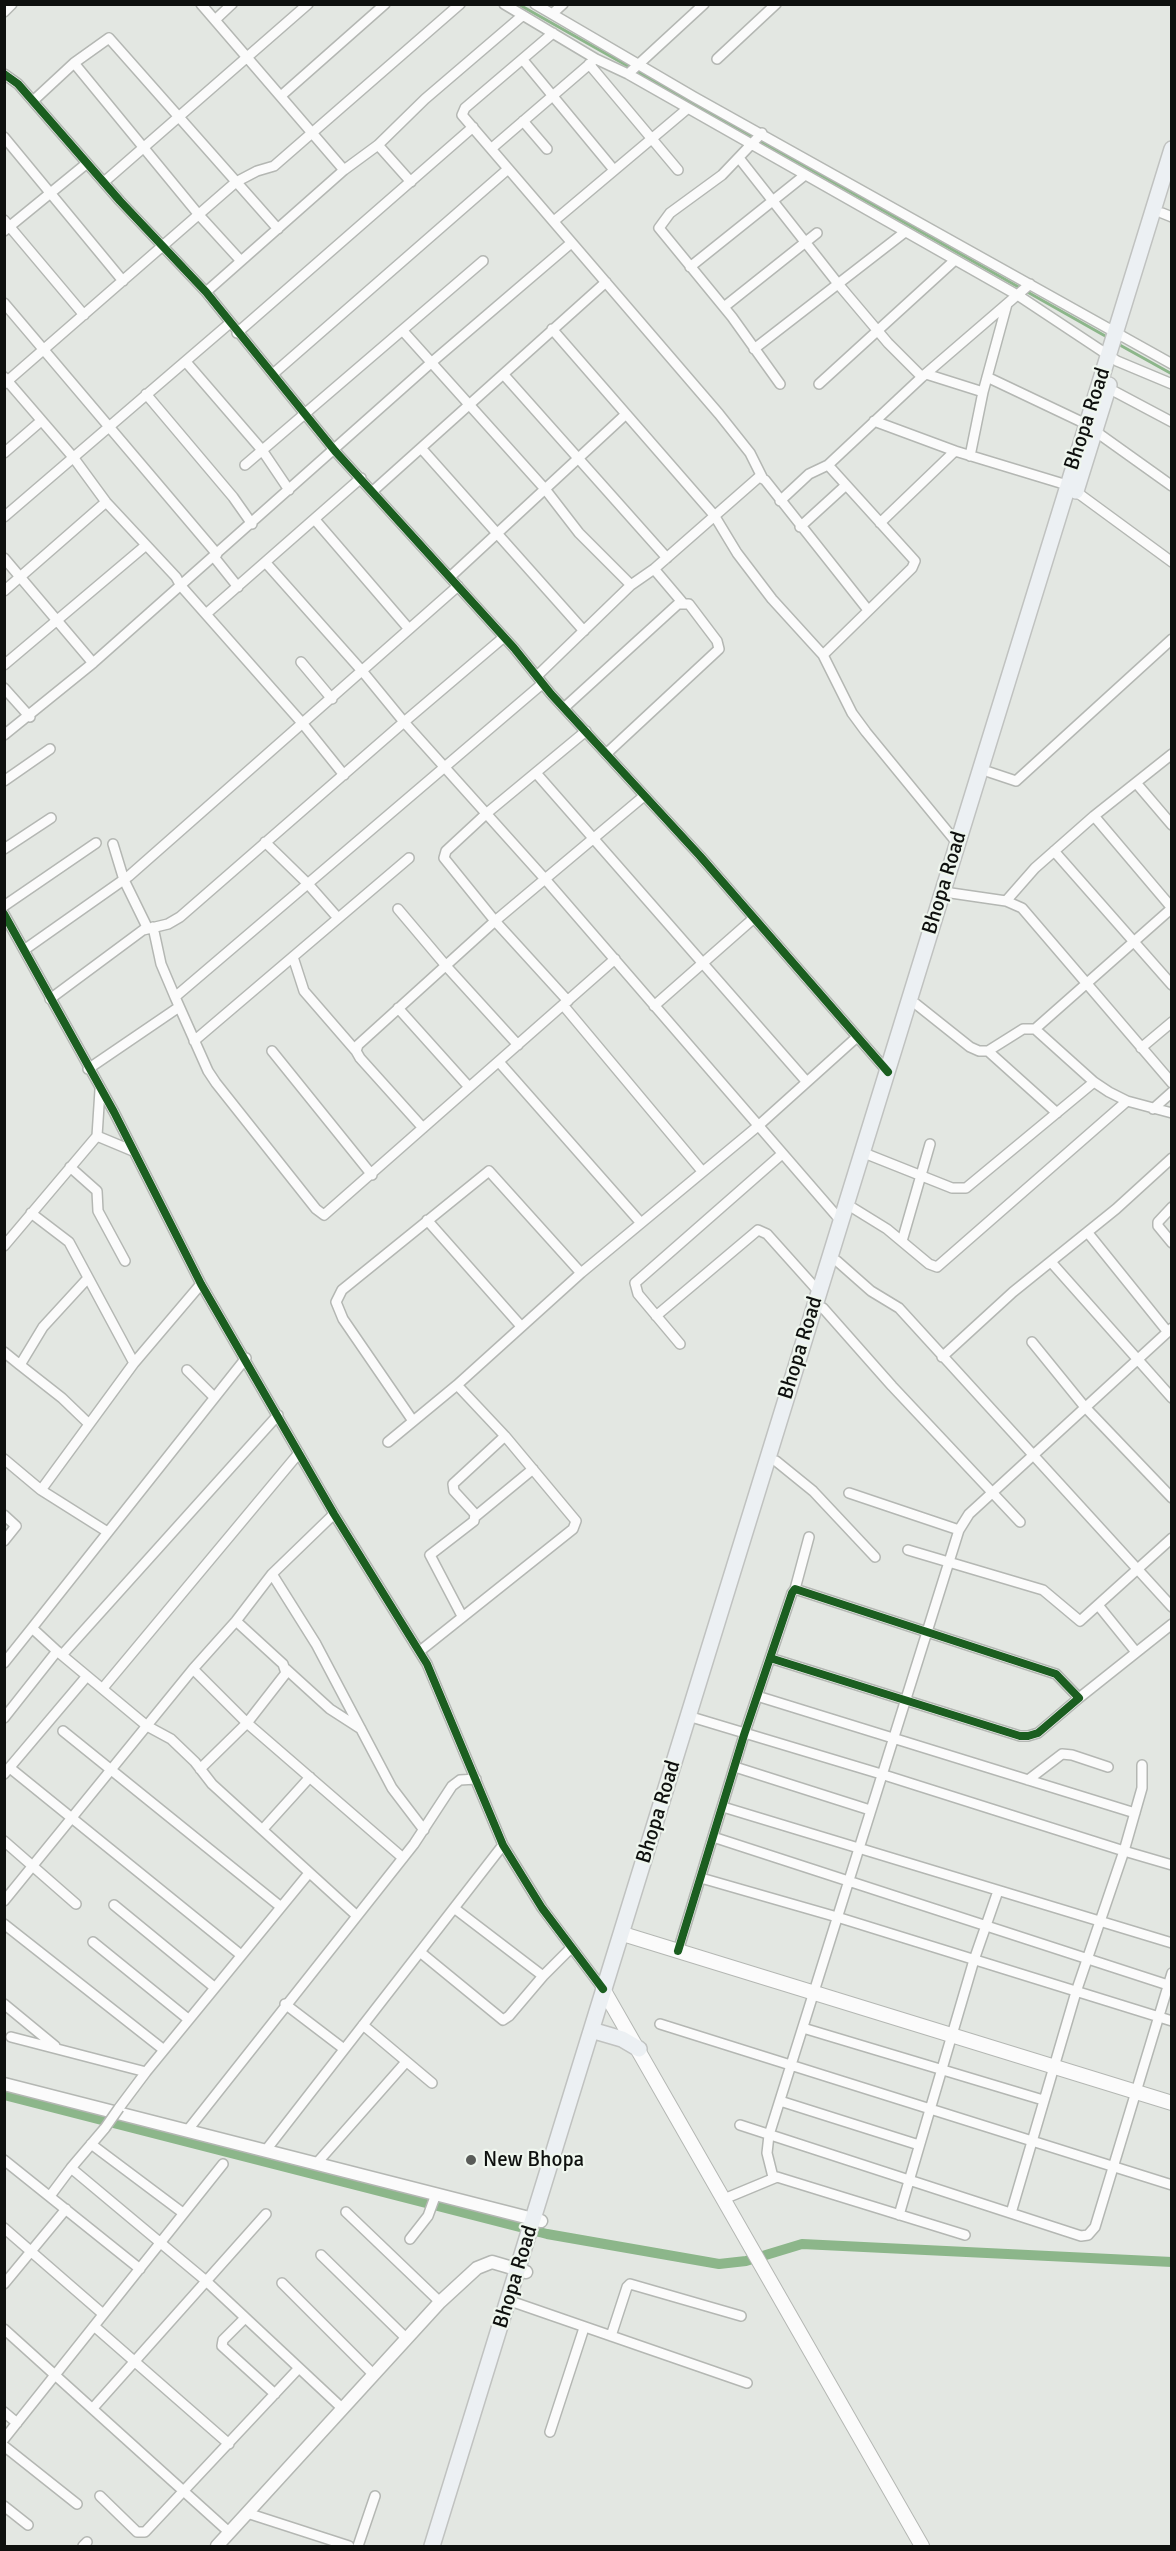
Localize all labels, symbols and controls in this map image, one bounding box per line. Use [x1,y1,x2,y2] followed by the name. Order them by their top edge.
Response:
[1060,365,1116,473] street label: Bhopa Road
[917,828,973,938] street label: Bhopa Road
[773,1293,829,1403] street label: Bhopa Road
[631,1757,687,1867] street label: Bhopa Road
[483,2147,584,2173] place label: New Bhopa
[464,2153,478,2167] marker: New Bhopa
[488,2222,544,2332] street label: Bhopa Road

